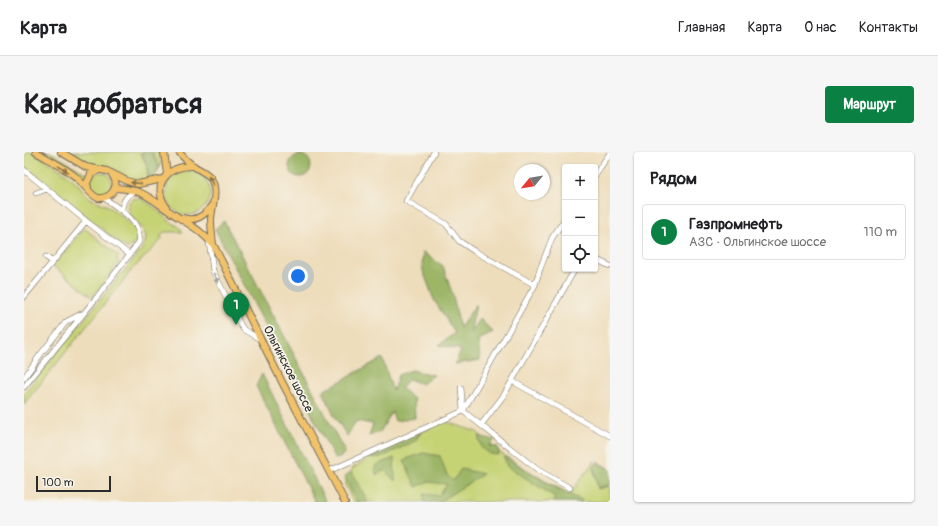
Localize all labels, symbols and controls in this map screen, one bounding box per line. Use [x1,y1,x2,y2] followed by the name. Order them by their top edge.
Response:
[20,16,67,40] text: Карта
[678,19,725,36] text: Главная
[747,19,782,36] text: Карта
[804,19,837,36] text: О нас
[859,19,918,36] text: Контакты
[825,86,914,123] button: Маршрут
[24,87,202,122] text: Как добраться
[514,164,550,200] north arrow
[562,164,598,272] map controls
[562,164,598,200] button: +
[57,165,69,172] one-way arrow
[650,168,697,189] text: Рядом
[208,176,214,187] one-way arrow
[130,180,142,186] one-way arrow
[562,200,598,236] button: −
[689,215,783,234] text: Газпромнефть
[661,224,667,240] text: 1
[864,224,897,240] text: 110 m
[689,234,826,250] text: АЗС · Ольгинское шоссе
[562,236,598,272] button: locate
[288,266,308,286] your location
[213,272,219,284] one-way arrow
[223,292,249,325] pin: 1
[260,323,316,415] street label: Ольгинское шоссе
[36,474,111,493] scale bar
[42,476,73,489] text: 100 m

